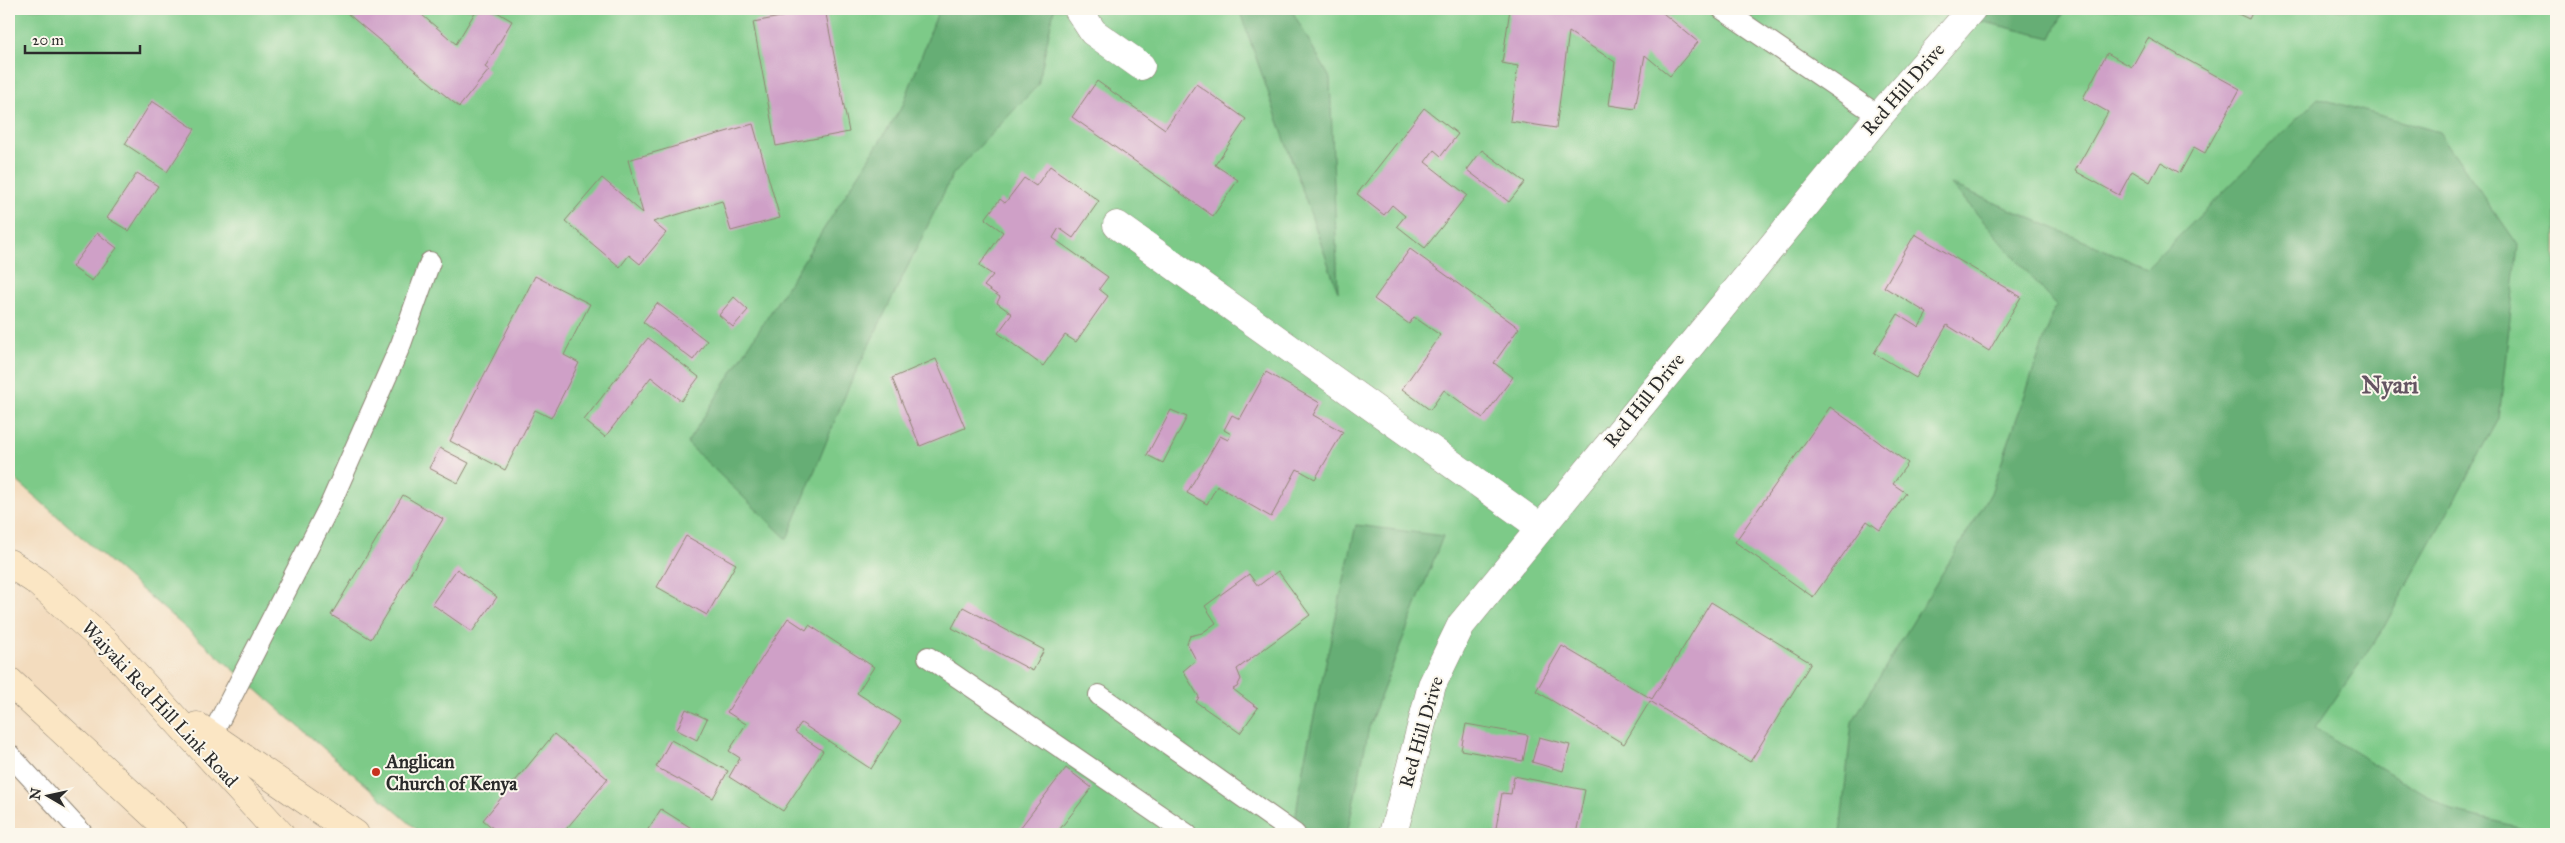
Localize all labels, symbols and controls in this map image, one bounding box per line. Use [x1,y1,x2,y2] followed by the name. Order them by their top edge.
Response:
[25,22,140,54] scale bar
[32,31,64,49] text: 20 m
[1857,38,1949,140] street label: Red Hill Drive
[1599,348,1689,452] street label: Red Hill Drive
[2362,370,2419,400] district label: Nyari
[77,616,243,792] street label: Waiyaki Red Hill Link Road
[1394,674,1448,790] street label: Red Hill Drive
[384,750,518,796] place label: Anglican Church of Kenya
[370,766,382,778] marker: Anglican Church of Kenya
[22,770,72,820] north arrow
[26,787,45,801] text: N

